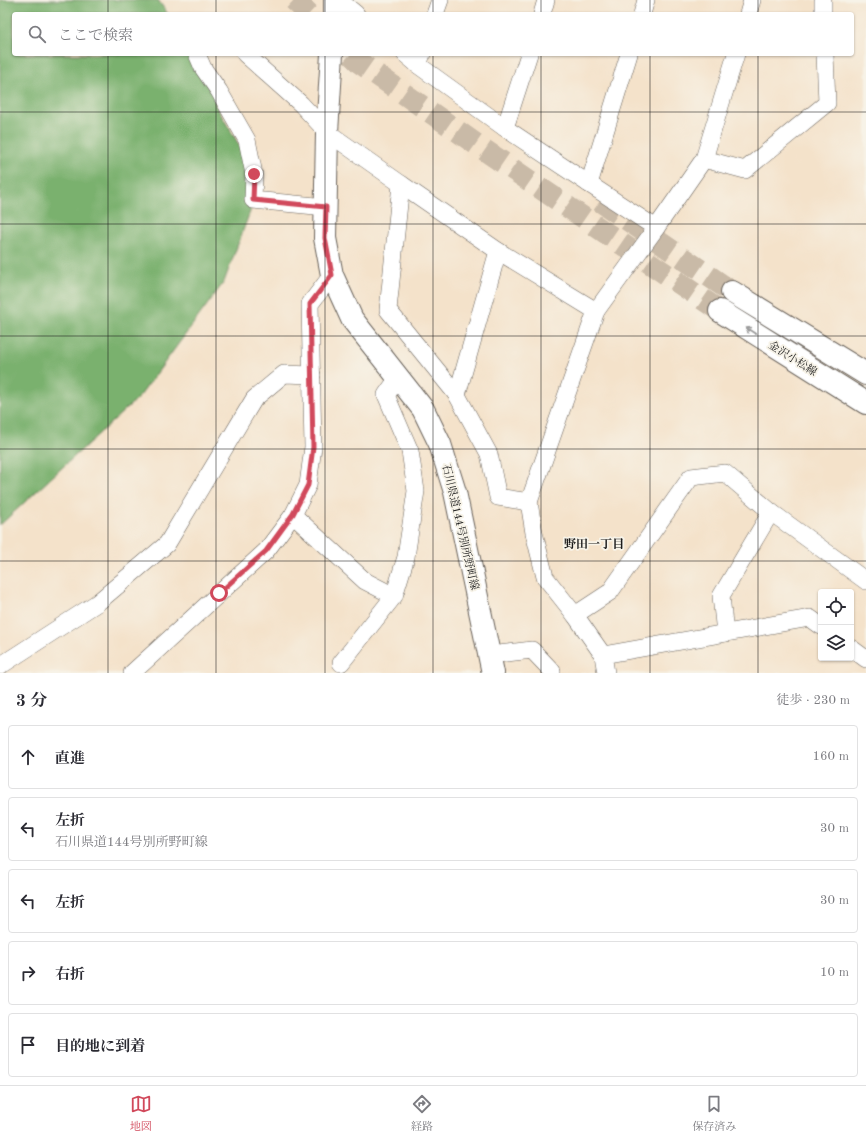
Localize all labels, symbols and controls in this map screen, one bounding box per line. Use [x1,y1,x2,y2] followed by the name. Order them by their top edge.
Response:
[12,12,854,56] search box
[26,23,48,45] icon: search
[58,29,133,44] text: ここで検索
[245,165,263,183] route end
[746,327,757,335] one-way arrow
[766,338,820,379] street label: 金沢小松線
[440,463,481,591] street label: 石川県道144号別所野町線
[564,537,624,551] district label: 野田一丁目
[210,584,228,602] route start
[818,589,854,661] map controls
[818,589,854,625] button: locate
[818,625,854,661] button: layers
[16,693,48,710] text: 3 分
[776,694,850,707] text: 徒歩 · 230 m
[17,746,39,768] icon: ahead
[812,750,849,763] text: 160 m
[55,752,85,767] text: 直進
[55,814,85,829] text: 左折
[17,818,39,840] icon: left
[820,822,849,835] text: 30 m
[55,836,208,849] text: 石川県道144号別所野町線
[17,890,39,912] icon: left
[820,894,849,907] text: 30 m
[55,896,85,911] text: 左折
[17,962,39,984] icon: right
[820,966,849,979] text: 10 m
[55,968,85,983] text: 右折
[17,1034,39,1056] icon: arrive
[55,1040,145,1055] text: 目的地に到着
[130,1093,152,1135] tab: 地図
[411,1093,433,1135] tab: 経路
[692,1093,736,1135] tab: 保存済み

